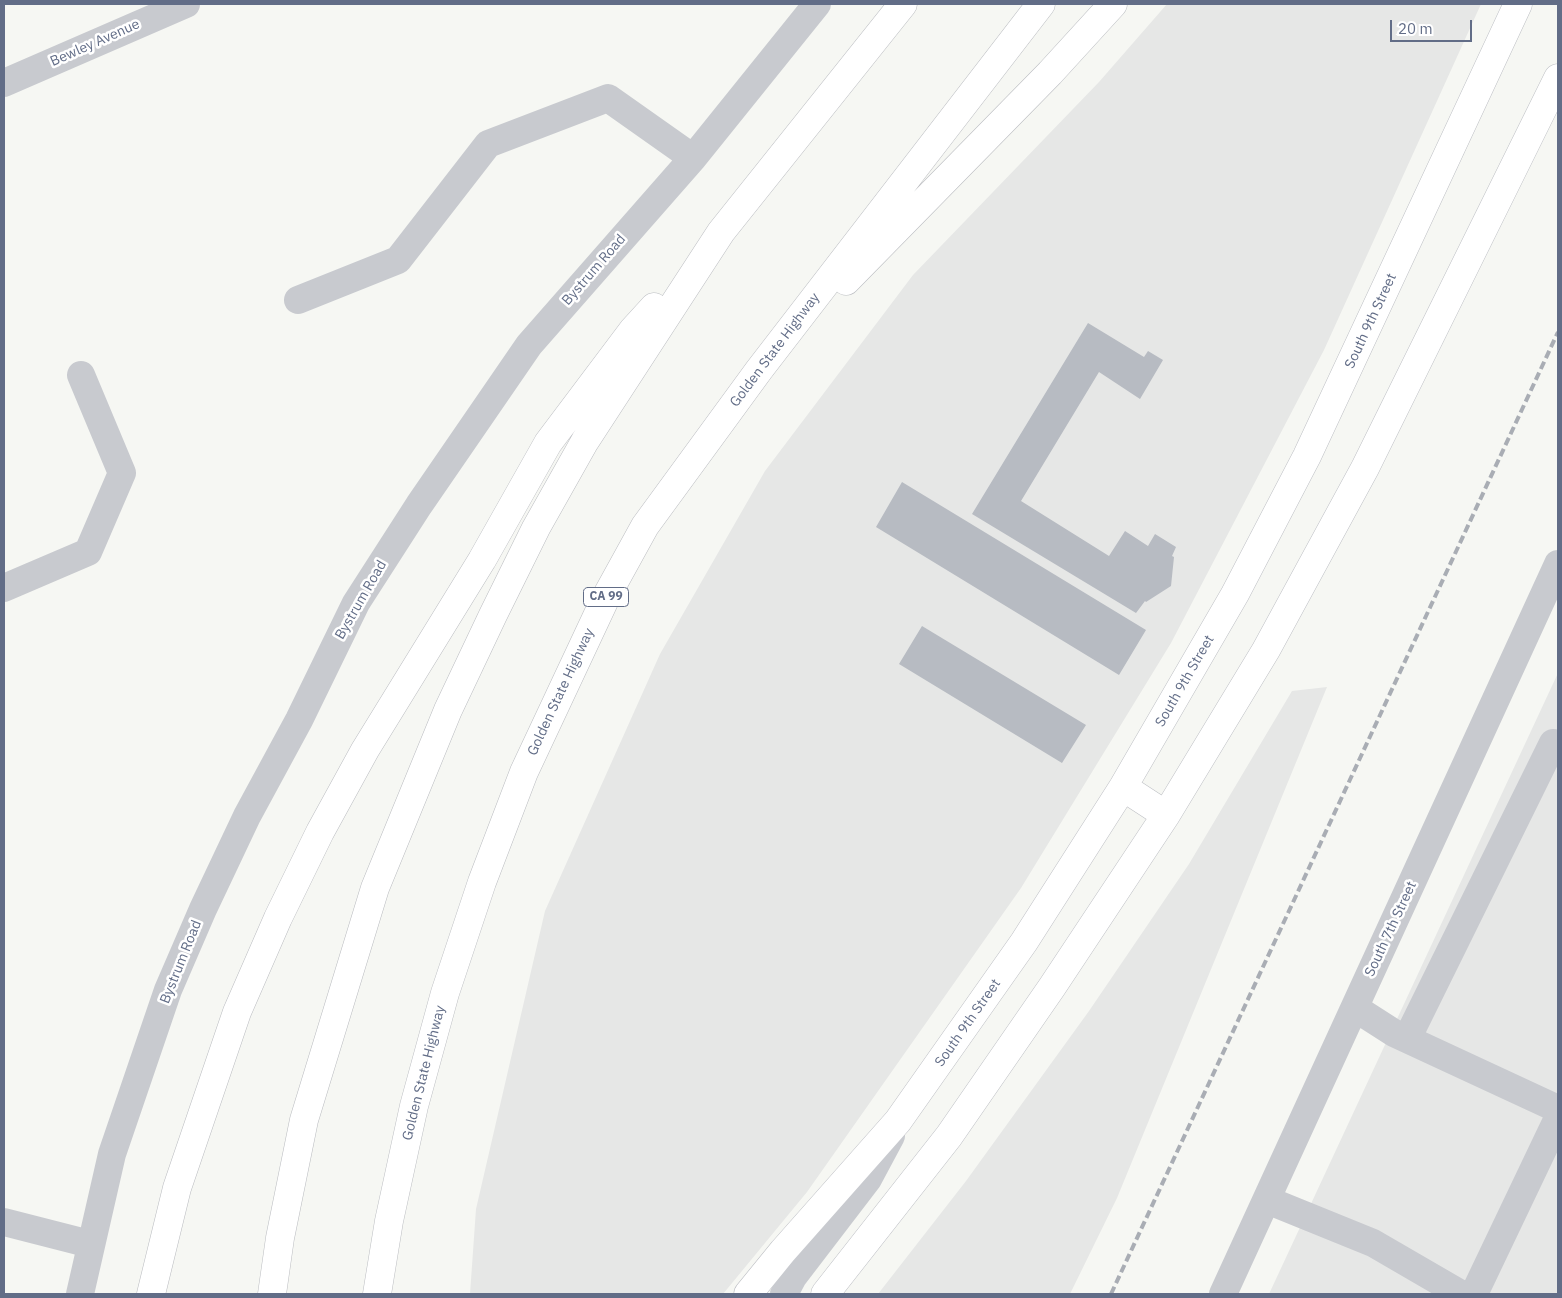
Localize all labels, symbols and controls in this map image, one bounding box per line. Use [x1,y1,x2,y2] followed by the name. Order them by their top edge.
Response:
[1392,10,1474,42] scale bar
[48,16,142,70] street label: Bewley Avenue
[1398,19,1433,38] text: 20 m
[559,231,629,309] street label: Bystrum Road
[1342,271,1400,371] street label: South 9th Street
[727,290,823,410] street label: Golden State Highway
[332,558,390,642] street label: Bystrum Road
[584,588,628,606] road number: CA 99
[524,626,598,758] street label: Golden State Highway
[1152,632,1218,730] street label: South 9th Street
[1362,879,1420,979] street label: South 7th Street
[157,918,205,1006] street label: Bystrum Road
[932,976,1004,1070] street label: South 9th Street
[399,1004,449,1142] street label: Golden State Highway

